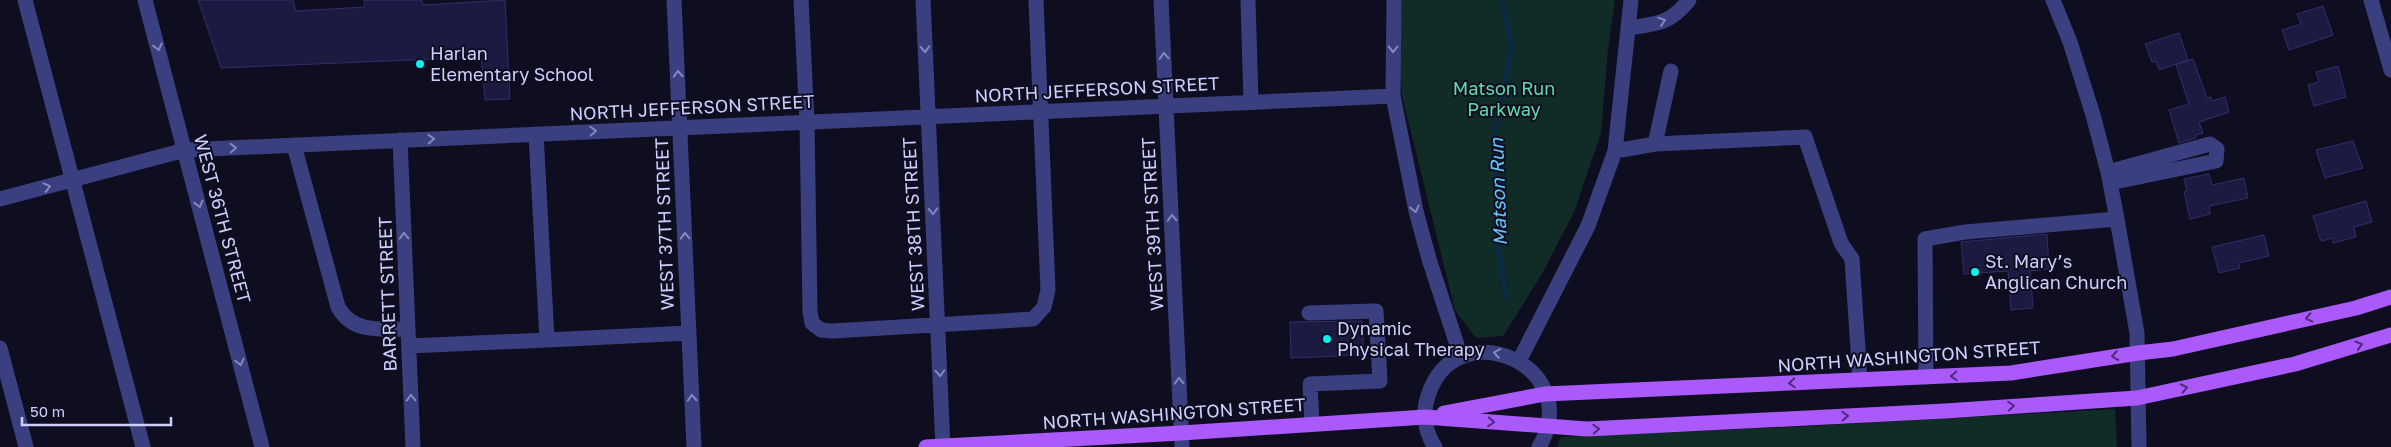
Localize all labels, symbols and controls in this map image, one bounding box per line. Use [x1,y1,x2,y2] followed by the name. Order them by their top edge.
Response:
[1657,17,1666,27] one-way arrow
[430,42,594,85] place label: Harlan Elementary School
[152,43,162,51] one-way arrow
[920,45,931,53] one-way arrow
[1388,45,1398,53] one-way arrow
[1159,52,1169,60] one-way arrow
[414,58,426,70] marker: Harlan Elementary School
[672,69,683,77] one-way arrow
[974,72,1220,106] street label: NORTH JEFFERSON STREET
[1453,77,1555,120] park label: Matson Run Parkway
[569,90,815,124] street label: NORTH JEFFERSON STREET
[589,126,597,137] one-way arrow
[190,132,256,306] street label: WEST 36TH STREET
[427,133,435,144] one-way arrow
[1484,136,1511,246] water label: Matson Run
[650,137,678,311] street label: WEST 37TH STREET
[897,137,929,312] street label: WEST 38TH STREET
[1136,137,1168,312] street label: WEST 39TH STREET
[230,142,238,153] one-way arrow
[43,182,51,192] one-way arrow
[193,200,204,209] one-way arrow
[1410,204,1420,212] one-way arrow
[927,207,938,215] one-way arrow
[1166,214,1177,222] one-way arrow
[373,216,401,372] street label: BARRETT STREET
[399,232,409,240] one-way arrow
[679,232,690,240] one-way arrow
[1985,250,2127,293] place label: St. Mary’s Anglican Church
[1969,266,1981,278] marker: St. Mary’s Anglican Church
[2304,312,2313,323] one-way arrow
[1337,317,1485,360] place label: Dynamic Physical Therapy
[1321,333,1333,345] marker: Dynamic Physical Therapy
[1777,336,2041,376] street label: NORTH WASHINGTON STREET
[2354,340,2363,350] one-way arrow
[1493,349,1502,359] one-way arrow
[2111,351,2119,361] one-way arrow
[234,357,245,366] one-way arrow
[935,370,945,378] one-way arrow
[1950,370,1958,381] one-way arrow
[1174,377,1184,384] one-way arrow
[1787,378,1795,389] one-way arrow
[2180,383,2189,394] one-way arrow
[1042,393,1306,433] street label: NORTH WASHINGTON STREET
[22,394,171,426] scale bar
[406,394,416,402] one-way arrow
[686,394,697,402] one-way arrow
[2007,401,2015,412] one-way arrow
[30,402,65,420] text: 50 m
[1842,410,1850,421] one-way arrow
[1487,417,1495,428] one-way arrow
[1592,423,1600,434] one-way arrow

